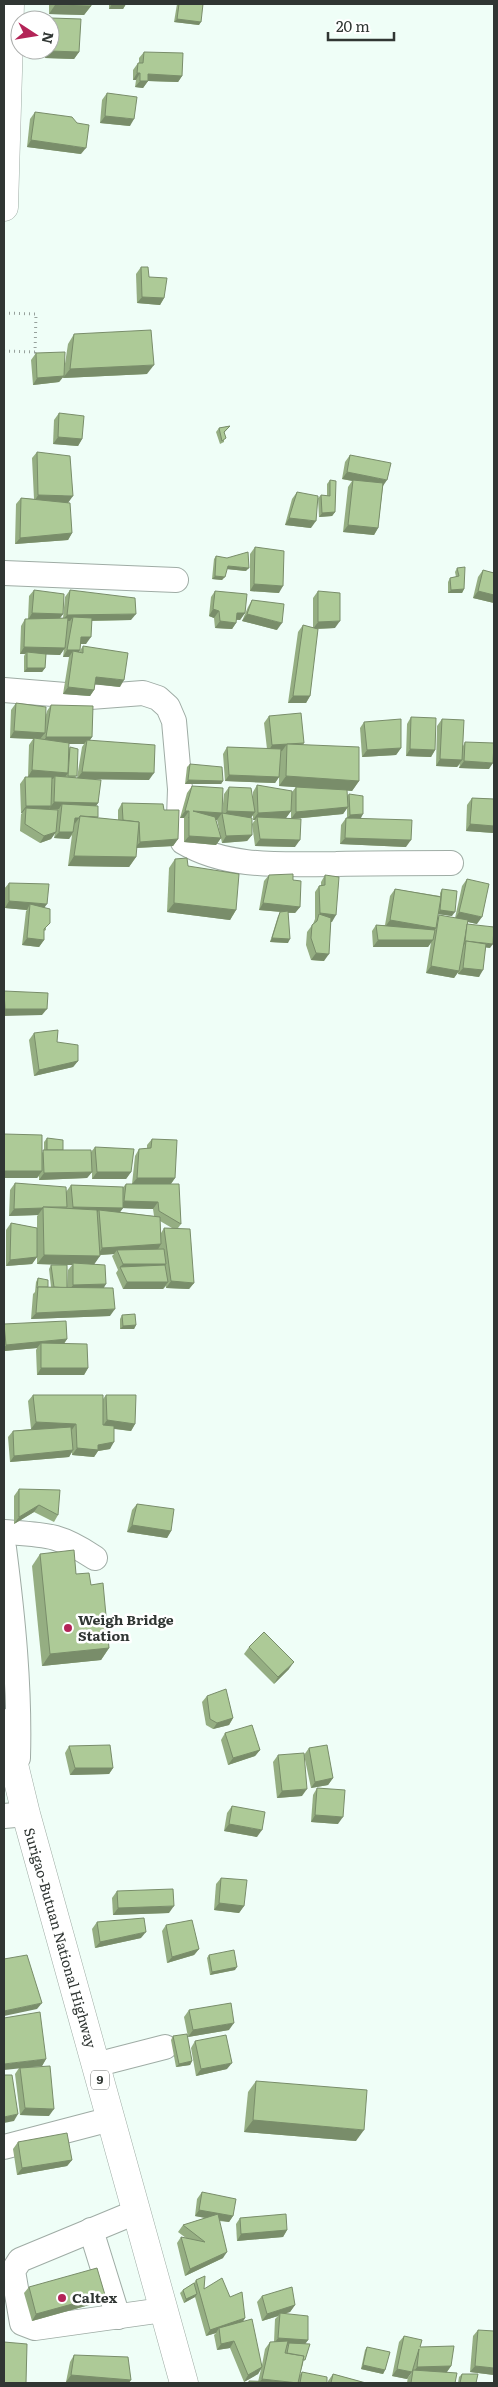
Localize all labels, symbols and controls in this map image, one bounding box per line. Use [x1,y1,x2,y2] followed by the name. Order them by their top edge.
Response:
[10,10,60,60] north arrow
[328,10,394,42] scale bar
[336,14,370,37] text: 20 m
[38,30,60,46] text: N
[78,1609,174,1645] place label: Weigh Bridge Station
[62,1622,74,1634] marker: Weigh Bridge Station
[20,1825,102,2051] street label: Surigao-Butuan National Highway
[91,2070,109,2090] road number: 9
[72,2287,118,2307] place label: Caltex
[56,2292,68,2304] marker: Caltex

